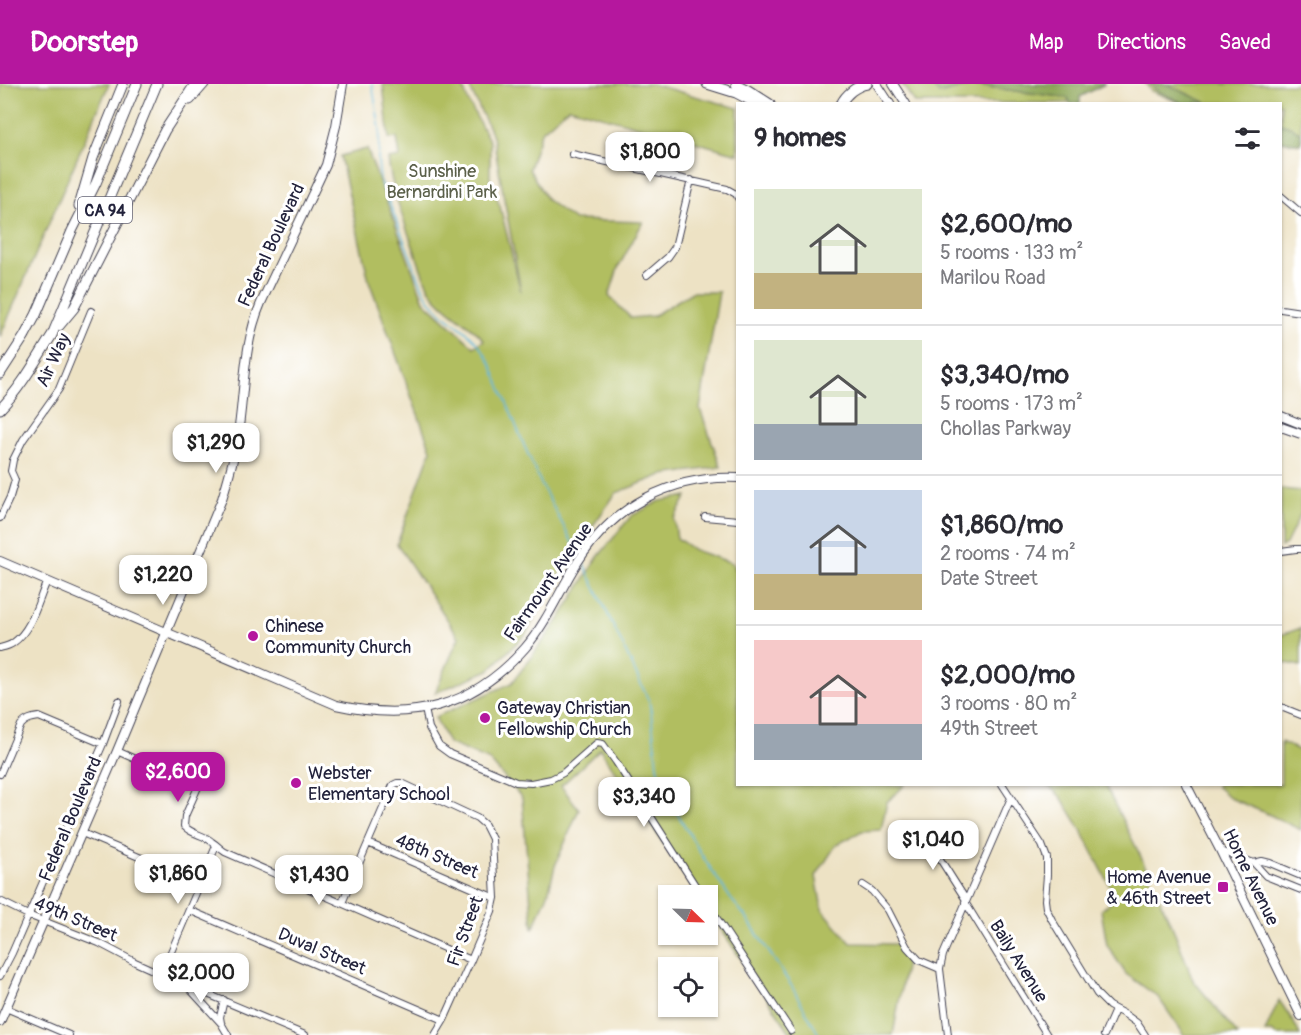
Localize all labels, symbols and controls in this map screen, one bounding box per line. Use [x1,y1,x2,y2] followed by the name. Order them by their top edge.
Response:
[30,25,138,60] text: Doorstep
[1029,29,1064,56] text: Map
[1097,29,1186,56] text: Directions
[1219,29,1271,56] text: Saved
[754,122,846,154] text: 9 homes
[1231,122,1264,155] icon: filters
[601,132,699,183] pin: $1,800
[619,139,681,164] text: $1,800
[387,160,498,204] park label: Sunshine Bernardini Park
[233,180,310,311] street label: Federal Boulevard
[78,197,132,223] road number: CA 94
[940,208,1072,240] text: $2,600/mo
[802,213,874,285] icon: home
[940,240,1083,265] text: 5 rooms · 133 m²
[940,265,1046,290] text: Marilou Road
[31,329,76,391] street label: Air Way
[940,359,1069,391] text: $3,340/mo
[802,364,874,436] icon: home
[940,391,1083,416] text: 5 rooms · 173 m²
[940,416,1071,441] text: Chollas Parkway
[167,423,265,474] pin: $1,290
[187,430,245,455] text: $1,290
[940,509,1063,541] text: $1,860/mo
[802,514,874,586] icon: home
[499,519,598,646] street label: Fairmount Avenue
[940,541,1076,566] text: 2 rooms · 74 m²
[114,555,212,606] pin: $1,220
[133,562,193,587] text: $1,220
[940,566,1038,591] text: Date Street
[265,615,411,659] place label: Chinese Community Church
[246,629,260,643] marker: Chinese Community Church
[940,659,1075,691] text: $2,000/mo
[802,664,874,736] icon: home
[940,691,1077,716] text: 3 rooms · 80 m²
[497,697,631,741] place label: Gateway Christian Fellowship Church
[478,711,492,725] marker: Gateway Christian Fellowship Church
[940,716,1038,741] text: 49th Street
[129,752,227,803] pin: $2,600
[34,753,107,885] street label: Federal Boulevard
[145,759,211,784] text: $2,600
[308,762,450,806] place label: Webster Elementary School
[289,776,303,790] marker: Webster Elementary School
[595,777,693,828] pin: $3,340
[612,784,676,809] text: $3,340
[884,820,982,871] pin: $1,040
[1217,825,1284,929] street label: Home Avenue
[902,827,964,852] text: $1,040
[392,829,482,885] street label: 48th Street
[129,854,227,905] pin: $1,860
[270,855,368,906] pin: $1,430
[148,861,208,886] text: $1,860
[289,862,349,887] text: $1,430
[1106,866,1212,910] place label: Home Avenue & 46th Street
[1216,880,1230,894] marker: Home Avenue & 46th Street
[658,885,718,945] north arrow
[658,885,718,1017] map controls
[31,892,122,948] street label: 49th Street
[442,892,489,969] street label: Fir Street
[984,916,1053,1007] street label: Baily Avenue
[274,923,370,981] street label: Duval Street
[152,953,250,1004] pin: $2,000
[658,957,718,1017] button: locate
[167,960,235,985] text: $2,000

